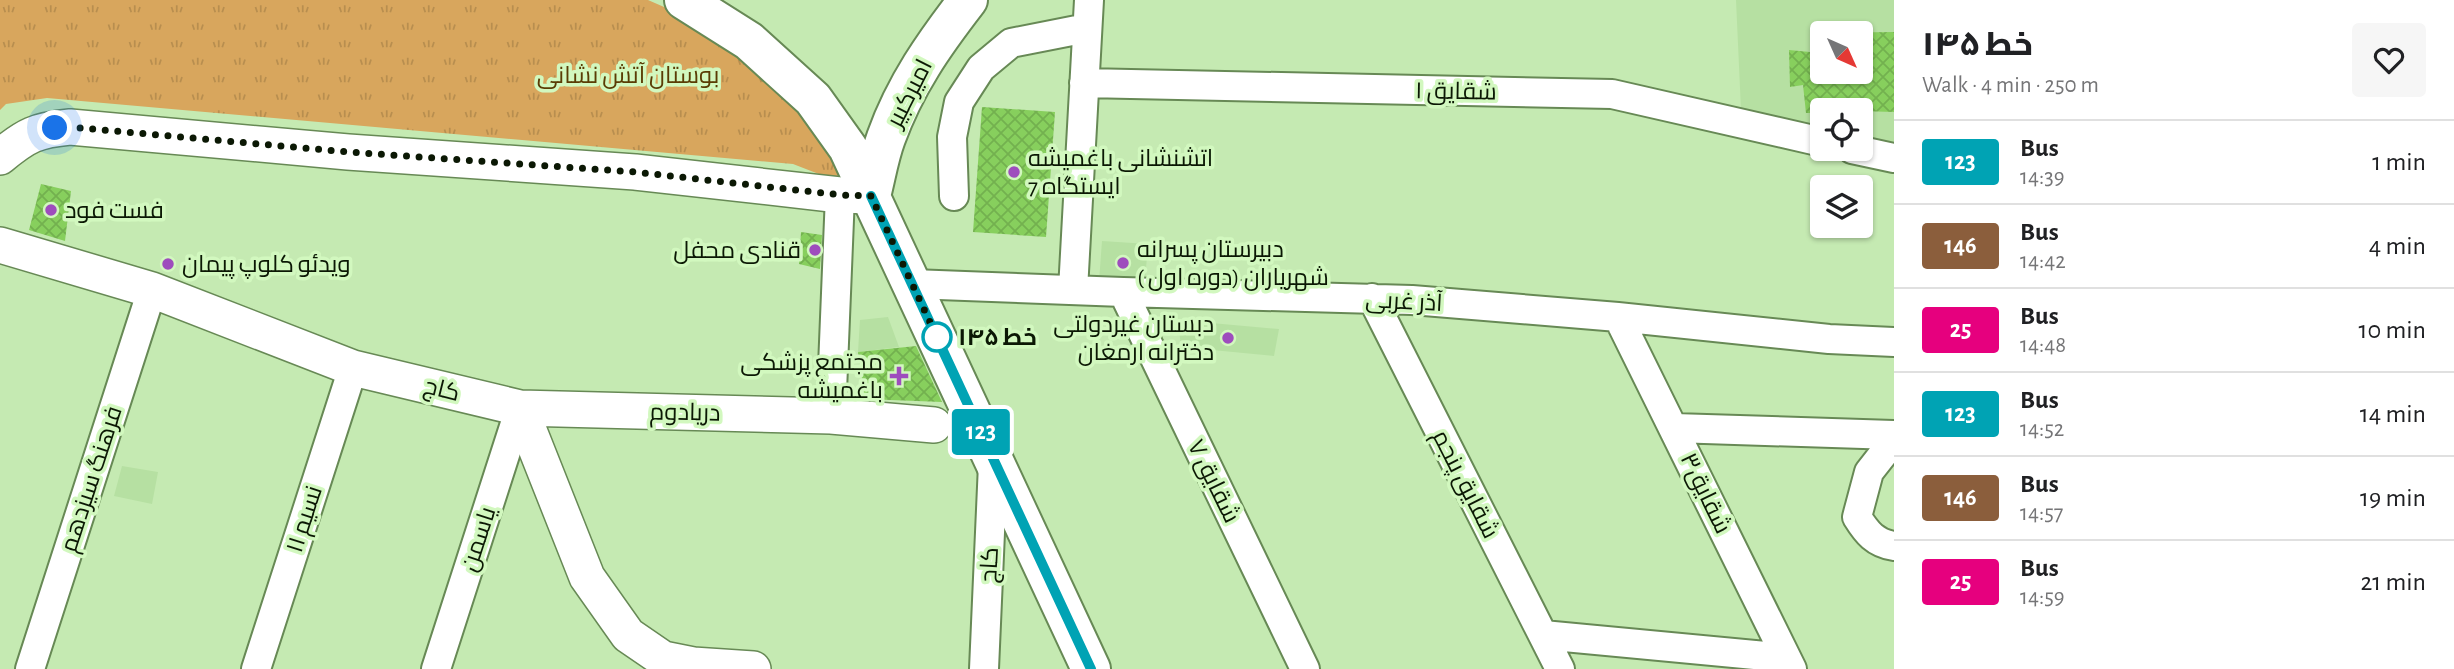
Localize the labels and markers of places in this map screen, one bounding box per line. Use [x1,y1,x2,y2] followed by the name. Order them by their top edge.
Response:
[1028,146,1213,199] place label: اتشنشانی باغمیشه ایستگاه 7
[1006,164,1022,180] marker: اتشنشانی باغمیشه ایستگاه 7
[65,199,164,223] place label: فست فود
[43,202,59,218] marker: فست فود
[1137,238,1329,291] place label: دبیرستان پسرانه شهریاران (دوره اول )
[673,239,801,264] place label: قنادی محفل
[807,242,823,258] marker: قنادی محفل
[182,253,350,280] place label: ویدئو کلوپ پیمان
[1115,255,1131,271] marker: دبیرستان پسرانه شهریاران (دوره اول )
[160,256,176,272] marker: ویدئو کلوپ پیمان
[1053,313,1214,366] place label: دبستان غیردولتی دخترانه ارمغان
[922,322,952,352] marker: خط ۱۴۵
[958,326,1037,350] place label: خط ۱۴۵
[1220,330,1236,346] marker: دبستان غیردولتی دخترانه ارمغان
[740,350,883,403] place label: مجتمع پزشکی باغمیشه
[889,366,909,386] marker: مجتمع پزشکی باغمیشه

